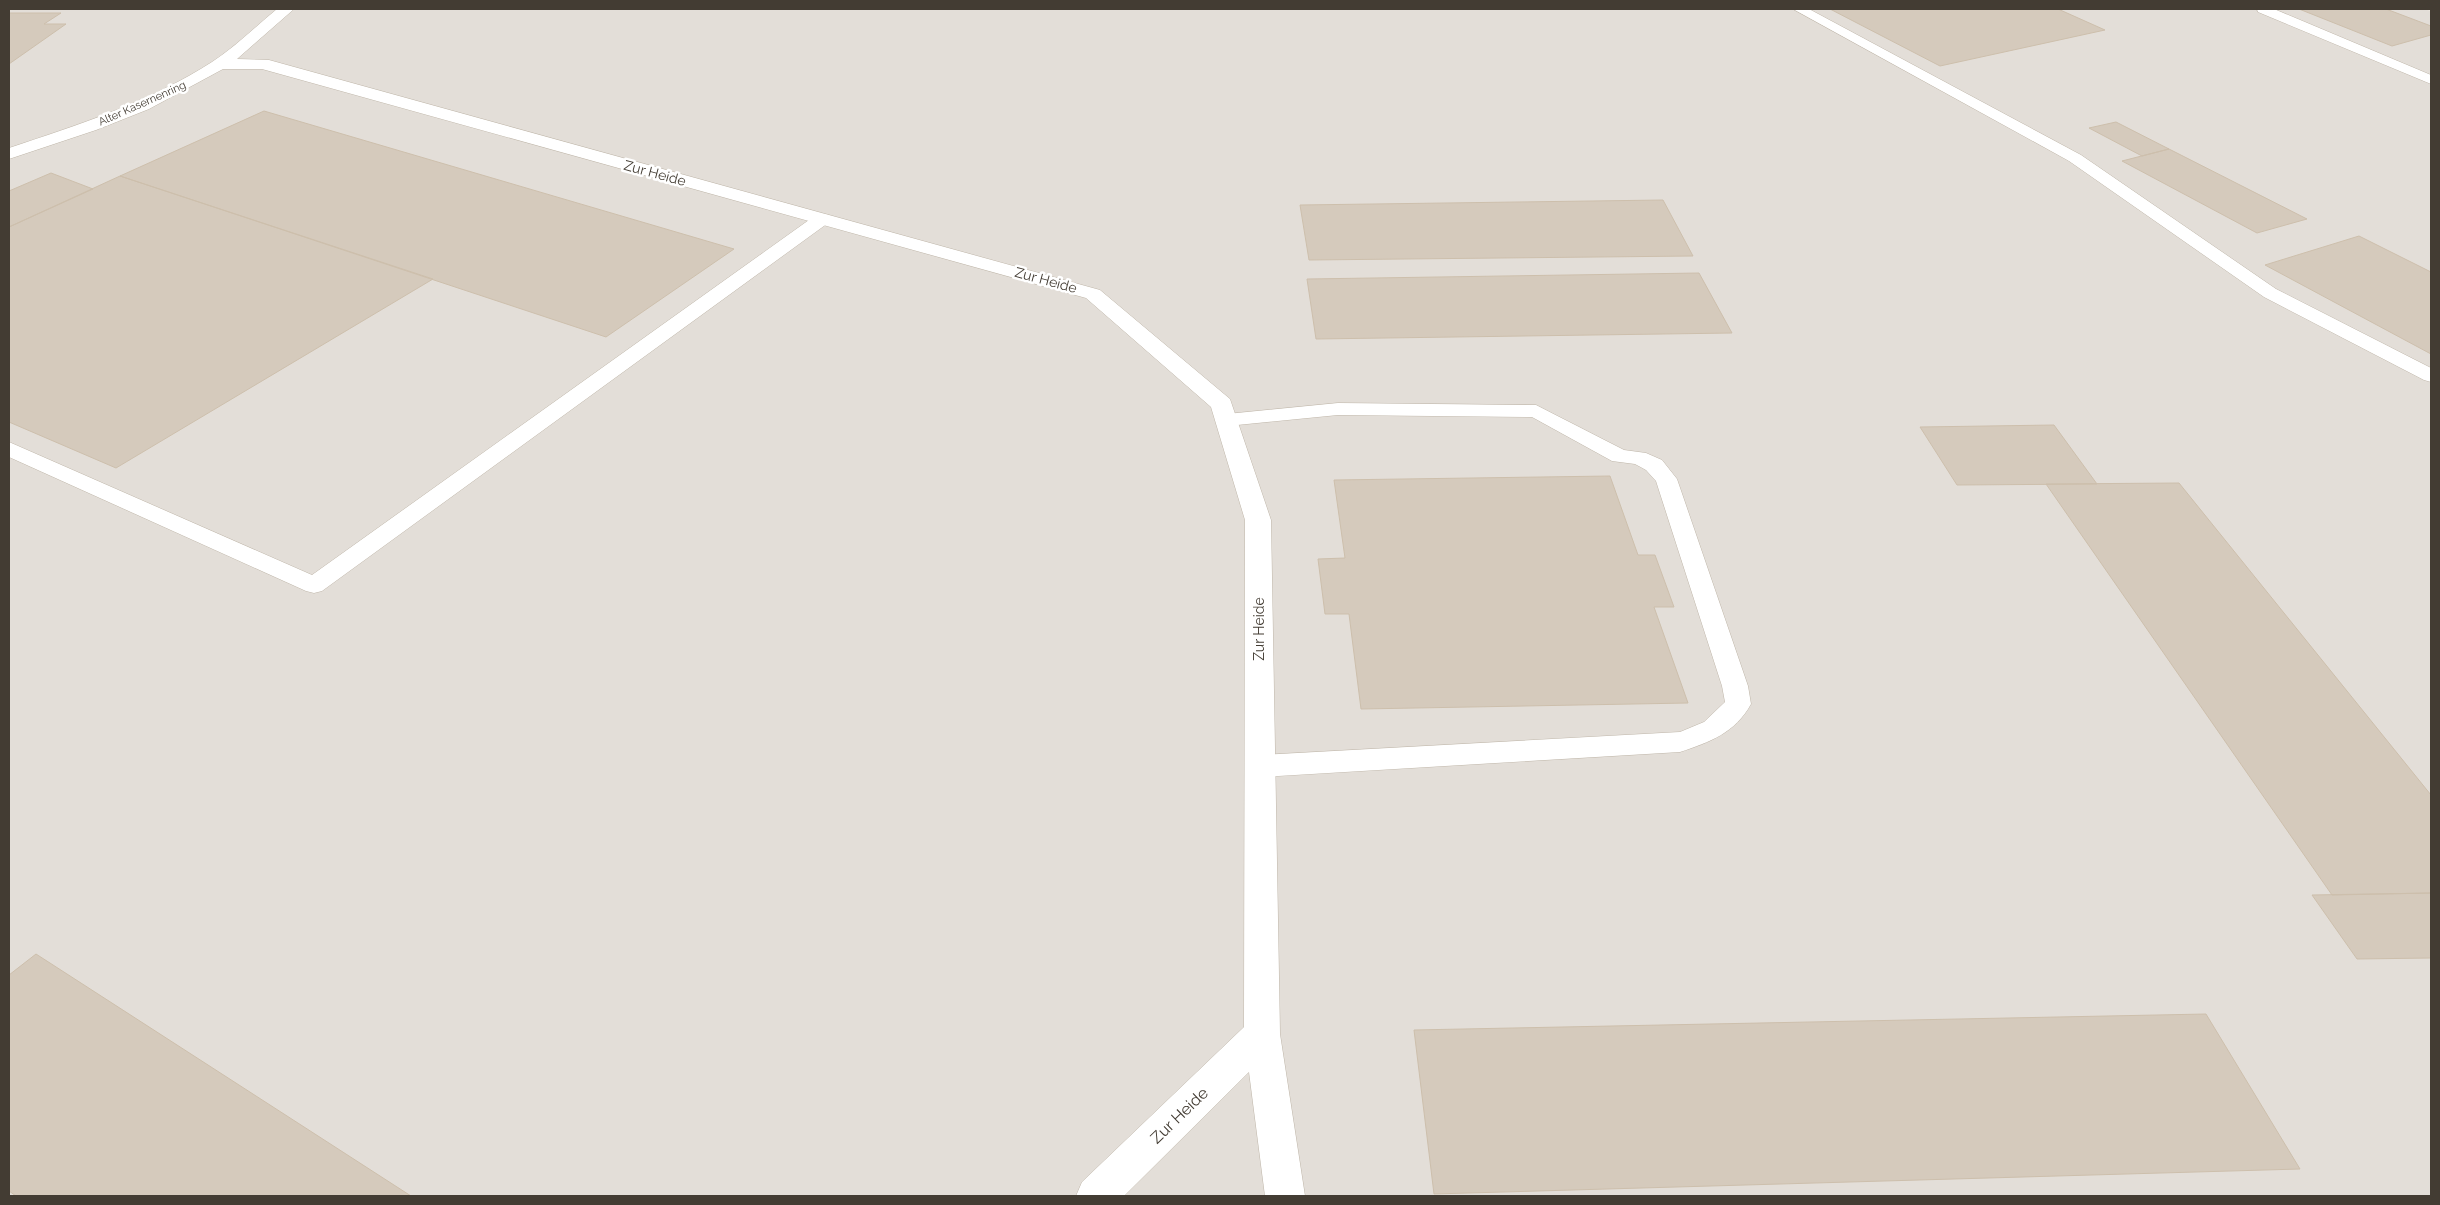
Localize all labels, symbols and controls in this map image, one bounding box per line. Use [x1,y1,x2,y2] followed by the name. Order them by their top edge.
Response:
[96,78,188,129] street label: Alter Kasernenring
[622,157,688,189] street label: Zur Heide
[1013,264,1079,296] street label: Zur Heide
[1251,597,1267,661] street label: Zur Heide
[1147,1083,1212,1147] street label: Zur Heide

